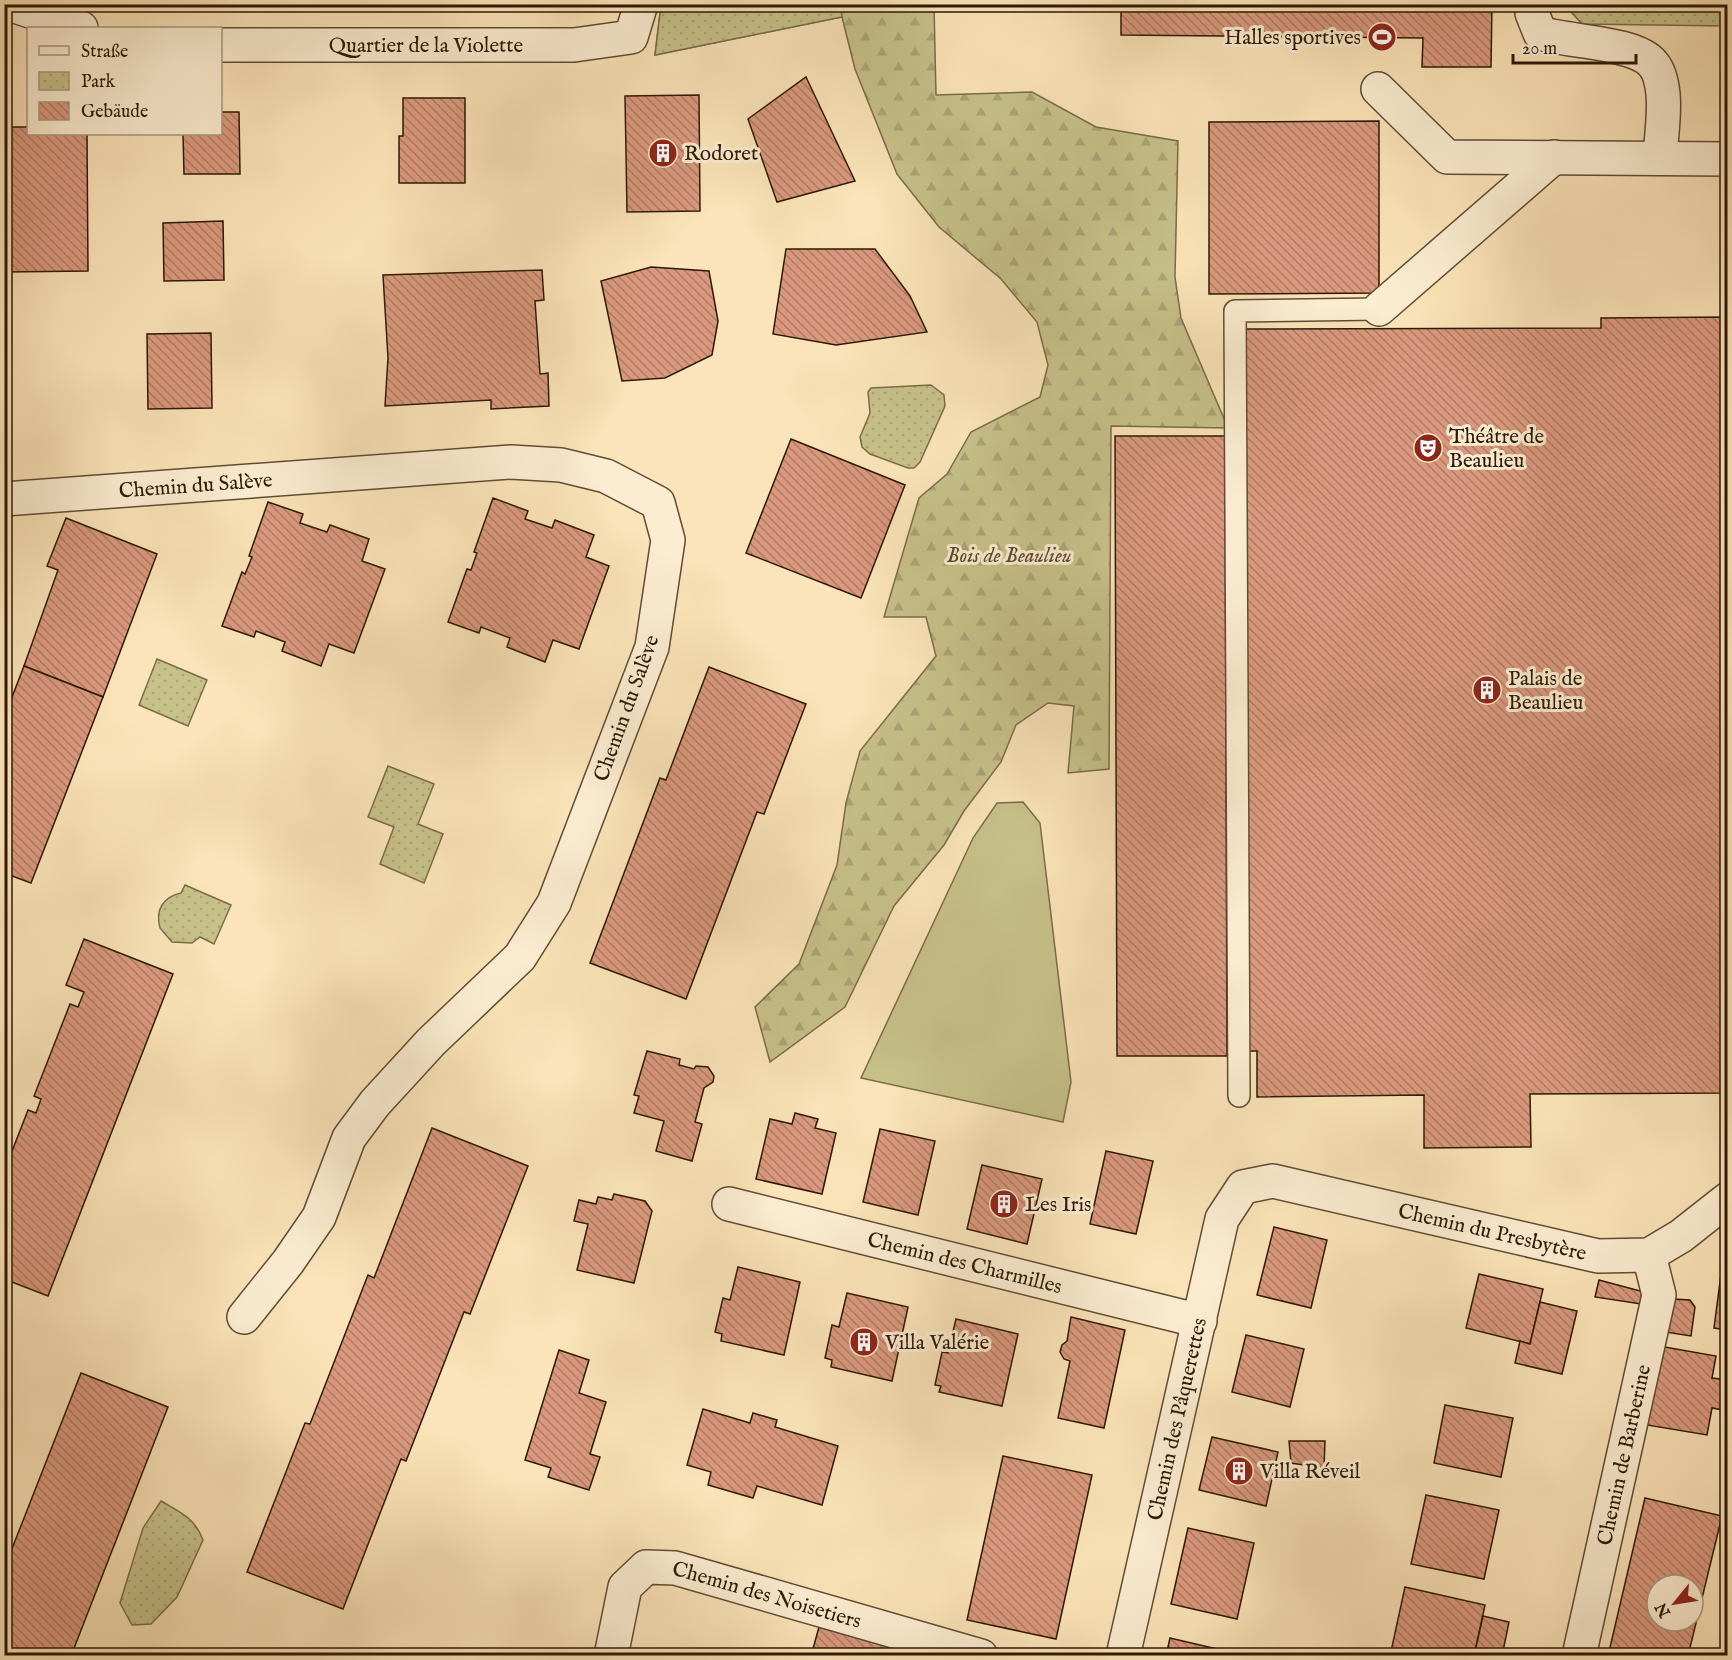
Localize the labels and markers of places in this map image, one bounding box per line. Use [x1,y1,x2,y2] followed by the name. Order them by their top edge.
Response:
[1366,21,1398,53] sports icon: Halles sportives
[1224,25,1361,52] place label: Halles sportives
[647,137,679,169] building icon: Rodoret
[684,141,758,168] place label: Rodoret
[1449,424,1545,475] place label: Théâtre de Beaulieu
[1412,432,1444,464] theatre icon: Théâtre de Beaulieu
[1508,666,1583,717] place label: Palais de Beaulieu
[1471,674,1503,706] building icon: Palais de Beaulieu
[988,1188,1020,1220] building icon: Les Iris
[1025,1192,1091,1219] place label: Les Iris
[848,1326,880,1358] building icon: Villa Valérie
[884,1330,990,1357] place label: Villa Valérie
[1223,1455,1255,1487] building icon: Villa Réveil
[1259,1459,1361,1486] place label: Villa Réveil

